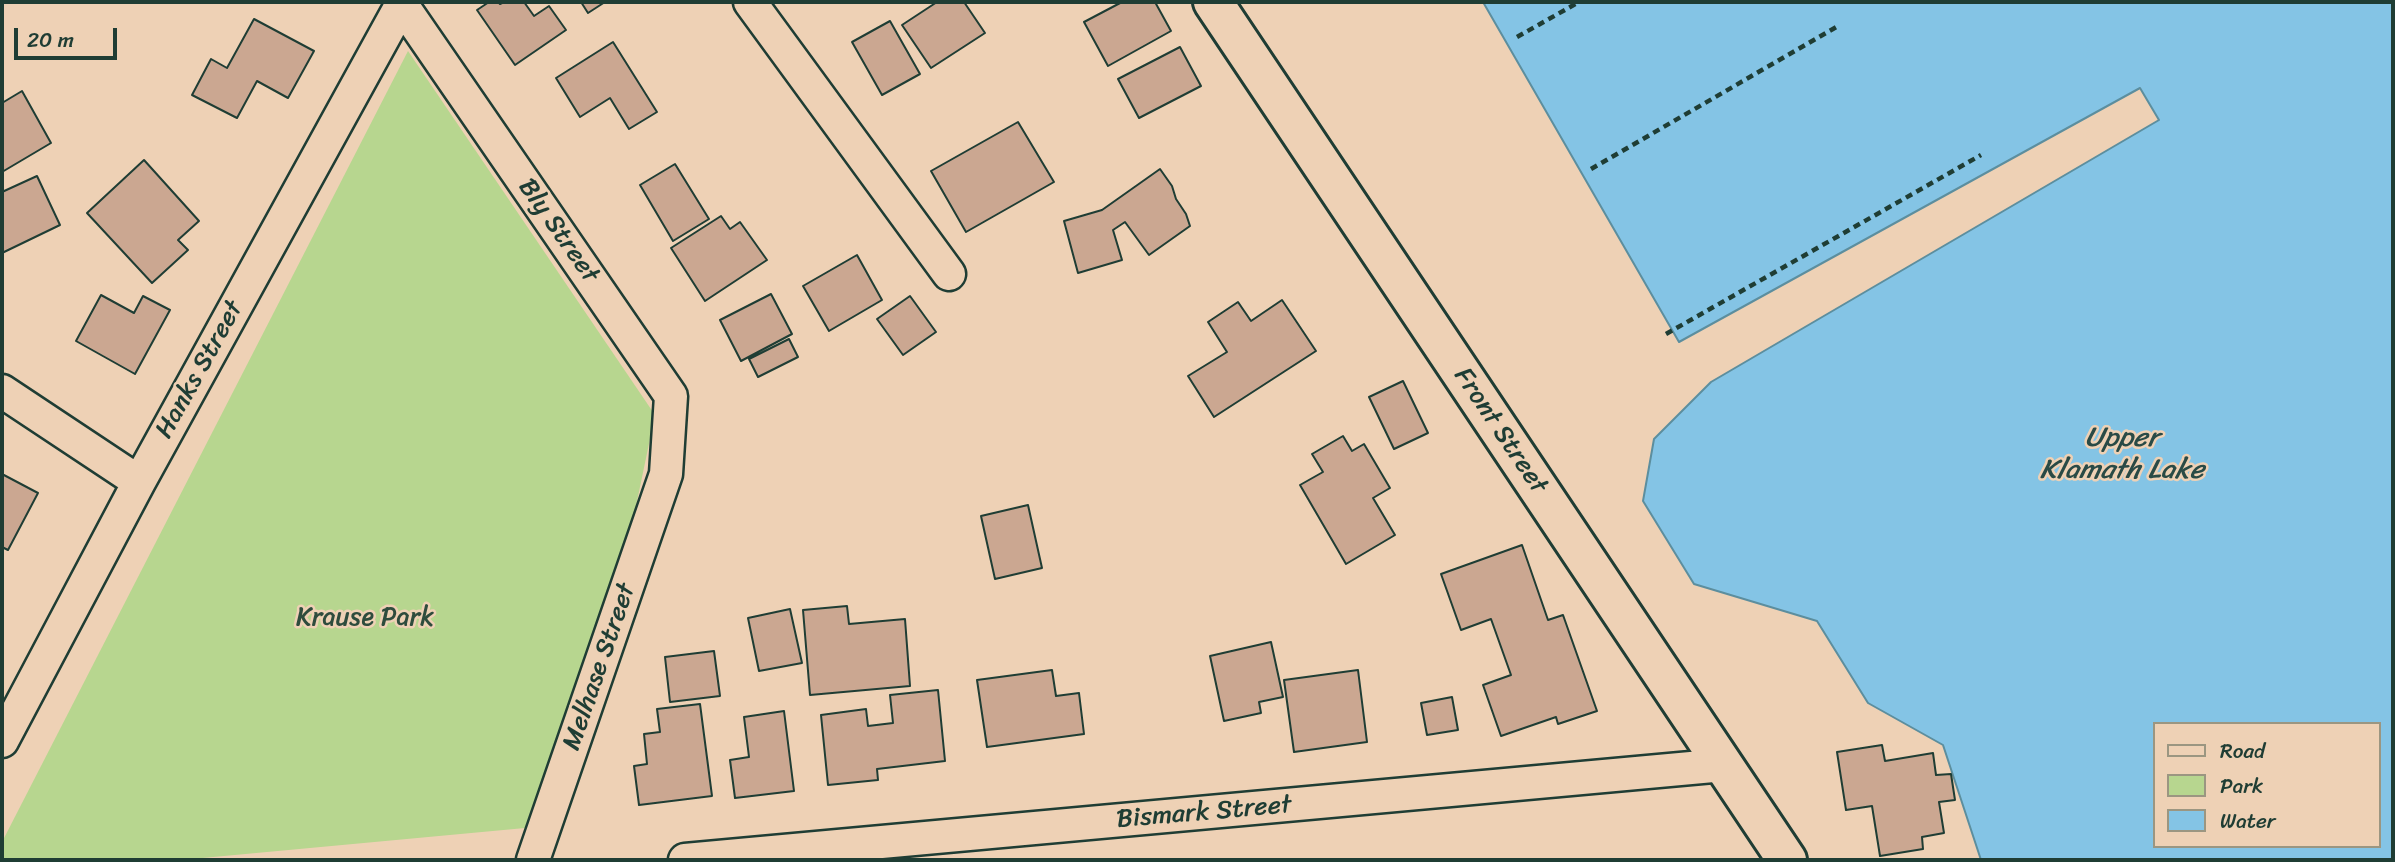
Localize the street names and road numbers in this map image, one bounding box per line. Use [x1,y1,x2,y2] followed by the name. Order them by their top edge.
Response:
[511,173,605,289] street label: Bly Street
[149,296,251,444] street label: Hanks Street
[1447,362,1553,500] street label: Front Street
[557,580,643,754] street label: Melhase Street
[1115,790,1293,836] street label: Bismark Street

